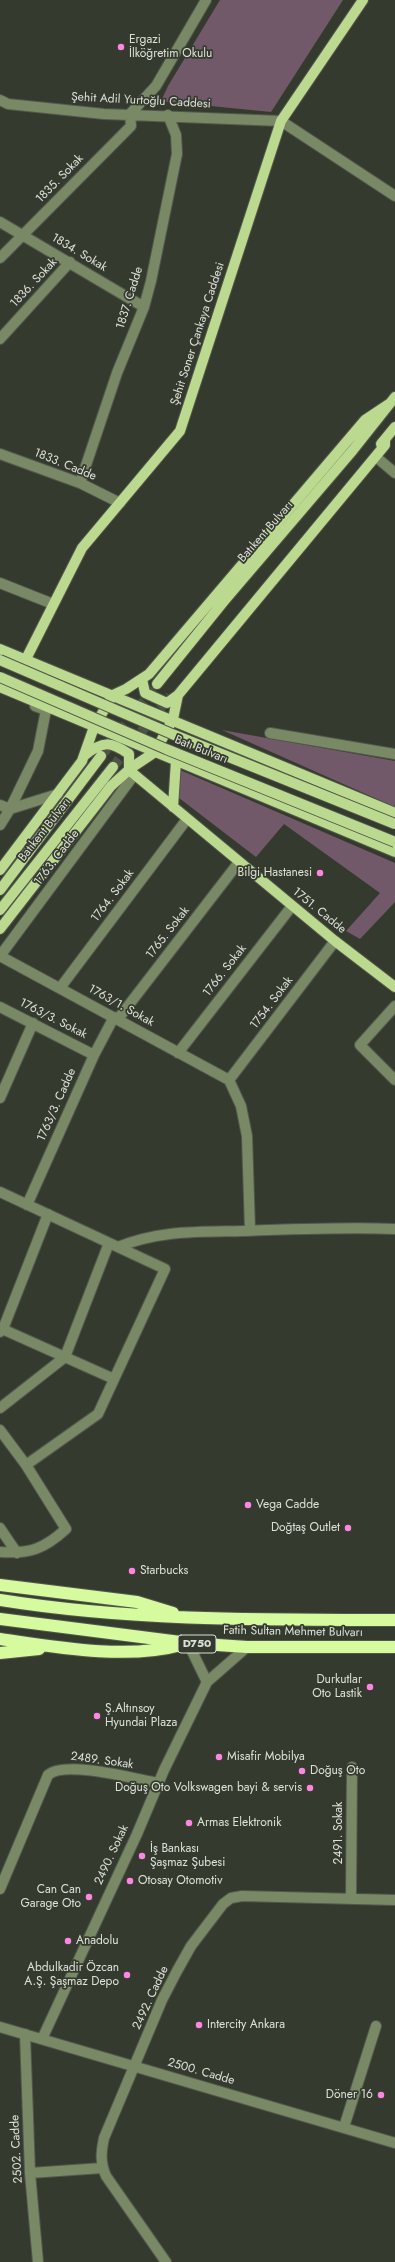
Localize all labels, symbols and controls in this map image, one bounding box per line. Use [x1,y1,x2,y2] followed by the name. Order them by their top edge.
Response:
[129,33,212,61] place label: Ergazi İlköğretim Okulu
[116,42,126,52] marker: Ergazi İlköğretim Okulu
[71,90,211,112] street label: Şehit Adil Yurtoğlu Caddesi
[33,152,87,206] street label: 1835. Sokak
[49,231,109,275] street label: 1834. Sokak
[8,255,60,311] street label: 1836. Sokak
[168,261,228,407] street label: Şehit Soner Çankaya Caddesi
[114,265,146,331] street label: 1837. Cadde
[32,446,98,484] street label: 1833. Cadde
[235,498,297,566] street label: Batıkent Bulvarı
[172,733,230,767] street label: Batı Bulvarı
[16,795,74,865] street label: Batıkent Bulvarı
[31,827,83,889] street label: 1763. Cadde
[238,866,312,880] place label: Bilgi Hastanesi
[89,867,137,925] street label: 1764. Sokak
[315,868,325,878] marker: Bilgi Hastanesi
[289,885,349,937] street label: 1751. Cadde
[143,904,193,962] street label: 1765. Sokak
[200,942,250,1000] street label: 1766. Sokak
[248,974,296,1032] street label: 1754. Sokak
[85,982,157,1030] street label: 1763/1. Sokak
[17,996,89,1042] street label: 1763/3. Sokak
[34,1066,80,1144] street label: 1763/3. Cadde
[256,1498,319,1512] place label: Vega Cadde
[243,1500,253,1510] marker: Vega Cadde
[271,1521,340,1535] place label: Doğtaş Outlet
[343,1523,353,1533] marker: Doğtaş Outlet
[140,1564,188,1578] place label: Starbucks
[127,1566,137,1576] marker: Starbucks
[223,1624,363,1640] street label: Fatih Sultan Mehmet Bulvarı
[178,1635,216,1653] road number: D750
[312,1673,362,1701] place label: Durkutlar Oto Lastik
[365,1682,375,1692] marker: Durkutlar Oto Lastik
[105,1702,177,1730] place label: Ş.Altınsoy Hyundai Plaza
[92,1711,102,1721] marker: Ş.Altınsoy Hyundai Plaza
[70,1749,134,1773] street label: 2489. Sokak
[227,1750,305,1764] place label: Misafir Mobilya
[214,1752,224,1762] marker: Misafir Mobilya
[310,1764,365,1778] place label: Doğuş Oto
[297,1766,307,1776] marker: Doğuş Oto
[115,1781,302,1795] place label: Doğuş Oto Volkswagen bayi & servis
[305,1783,315,1793] marker: Doğuş Oto Volkswagen bayi & servis
[332,1802,346,1864] street label: 2491. Sokak
[197,1816,281,1830] place label: Armas Elektronik
[184,1818,194,1828] marker: Armas Elektronik
[92,1823,132,1887] street label: 2490. Sokak
[150,1842,225,1870] place label: İş Bankası Şaşmaz Şubesi
[137,1851,147,1861] marker: İş Bankası Şaşmaz Şubesi
[138,1874,222,1888] place label: Otosay Otomotiv
[125,1876,135,1886] marker: Otosay Otomotiv
[21,1883,81,1911] place label: Can Can Garage Oto
[84,1892,94,1902] marker: Can Can Garage Oto
[76,1934,118,1948] place label: Anadolu
[63,1936,73,1946] marker: Anadolu
[24,1961,119,1989] place label: Abdulkadir Özcan A.Ş. Şaşmaz Depo
[130,1964,172,2032] street label: 2492. Cadde
[122,1970,132,1980] marker: Abdulkadir Özcan A.Ş. Şaşmaz Depo
[207,2018,285,2032] place label: Intercity Ankara
[194,2020,204,2030] marker: Intercity Ankara
[166,2056,236,2088] street label: 2500. Cadde
[326,2088,373,2102] place label: Döner 16
[376,2090,386,2100] marker: Döner 16
[8,2114,26,2184] street label: 2502. Cadde

